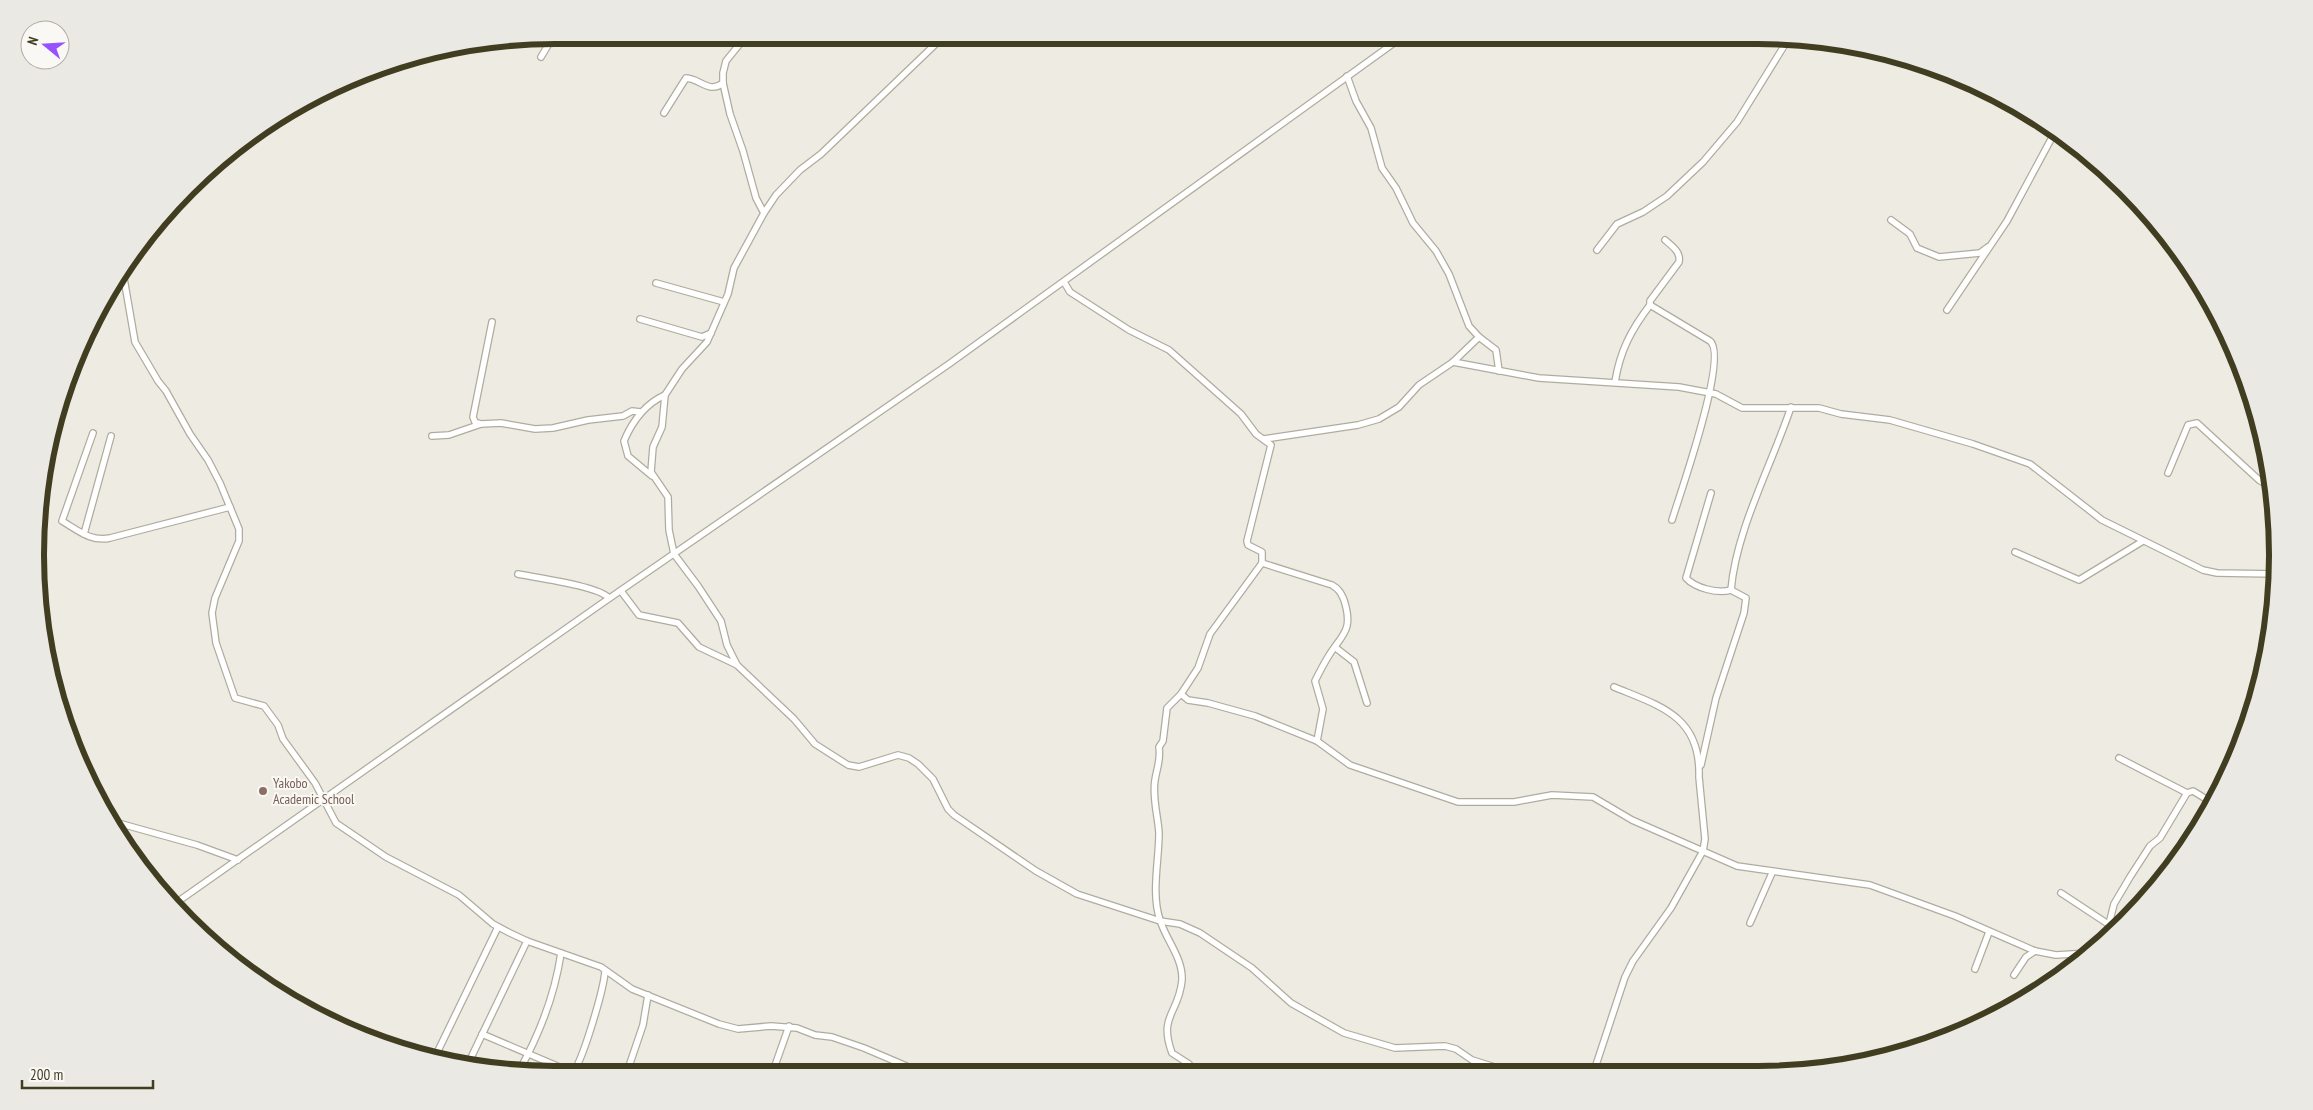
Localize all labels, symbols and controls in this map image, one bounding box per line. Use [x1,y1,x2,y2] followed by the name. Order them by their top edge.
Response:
[20,20,70,70] north arrow
[23,35,42,47] text: N
[273,774,355,808] place label: Yakobo Academic School
[257,785,269,797] marker: Yakobo Academic School
[22,1058,154,1090] scale bar
[30,1065,63,1084] text: 200 m

